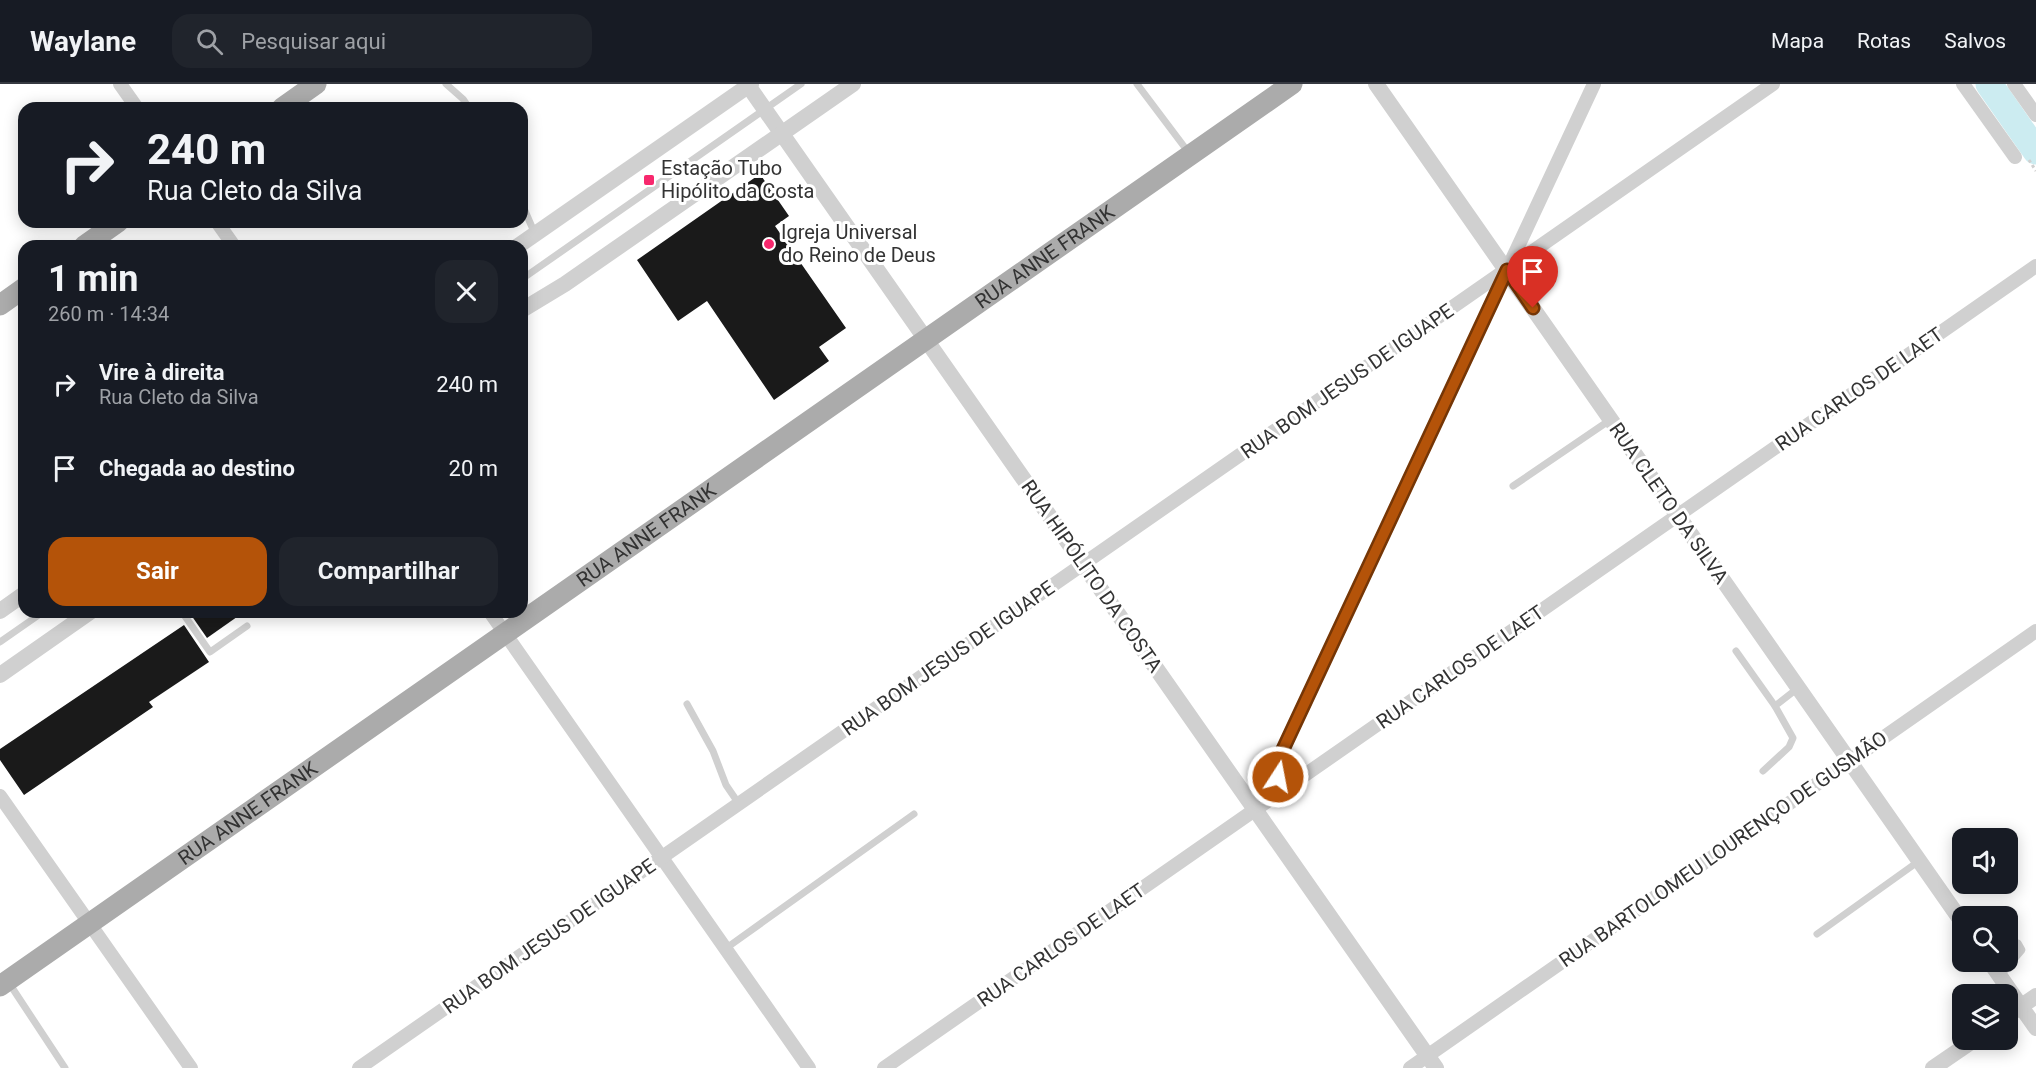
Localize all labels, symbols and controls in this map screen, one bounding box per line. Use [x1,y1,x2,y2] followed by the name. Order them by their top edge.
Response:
[172,14,592,68] search box
[30,25,136,58] text: Waylane
[193,25,226,58] icon: search
[241,29,386,54] text: Pesquisar aqui
[1771,29,1824,53] text: Mapa
[1857,29,1911,53] text: Rotas
[1944,29,2006,53] text: Salvos
[147,125,266,174] text: 240 m
[48,126,126,204] icon: right
[661,156,815,203] place label: Estação Tubo Hipólito da Costa
[642,173,656,187] marker: Estação Tubo Hipólito da Costa
[147,175,362,207] text: Rua Cleto da Silva
[970,200,1119,314] street label: RUA ANNE FRANK
[781,220,936,267] place label: Igreja Universal do Reino de Deus
[762,237,776,251] marker: Igreja Universal do Reino de Deus
[1507,246,1558,308] pin
[1516,255,1549,288] icon: arrive
[48,258,139,300] text: 1 min
[435,260,498,323] button: close
[1236,298,1458,464] street label: RUA BOM JESUS DE IGUAPE
[48,302,169,326] text: 260 m · 14:34
[1771,322,1948,456] street label: RUA CARLOS DE LAET
[99,360,225,385] text: Vire à direita
[48,368,81,401] icon: right
[436,372,498,397] text: 240 m
[99,385,259,409] text: Rua Cleto da Silva
[1604,418,1734,588] street label: RUA CLETO DA SILVA
[48,452,81,485] icon: arrive
[99,456,295,481] text: Chegada ao destino
[449,456,498,481] text: 20 m
[1016,475,1168,677] street label: RUA HIPÓLITO DA COSTA
[572,478,721,592] street label: RUA ANNE FRANK
[48,537,267,606] button: Sair
[279,537,498,606] button: Compartilhar
[837,575,1059,741] street label: RUA BOM JESUS DE IGUAPE
[1372,600,1549,734] street label: RUA CARLOS DE LAET
[1554,726,1892,972] street label: RUA BARTOLOMEU LOURENÇO DE GUSMÃO
[1246,745,1310,809] position arrow
[173,756,322,870] street label: RUA ANNE FRANK
[1952,828,2018,1050] map controls
[1952,828,2018,894] button: sound
[438,853,660,1019] street label: RUA BOM JESUS DE IGUAPE
[973,878,1150,1012] street label: RUA CARLOS DE LAET
[1952,906,2018,972] button: search
[1952,984,2018,1050] button: layers

